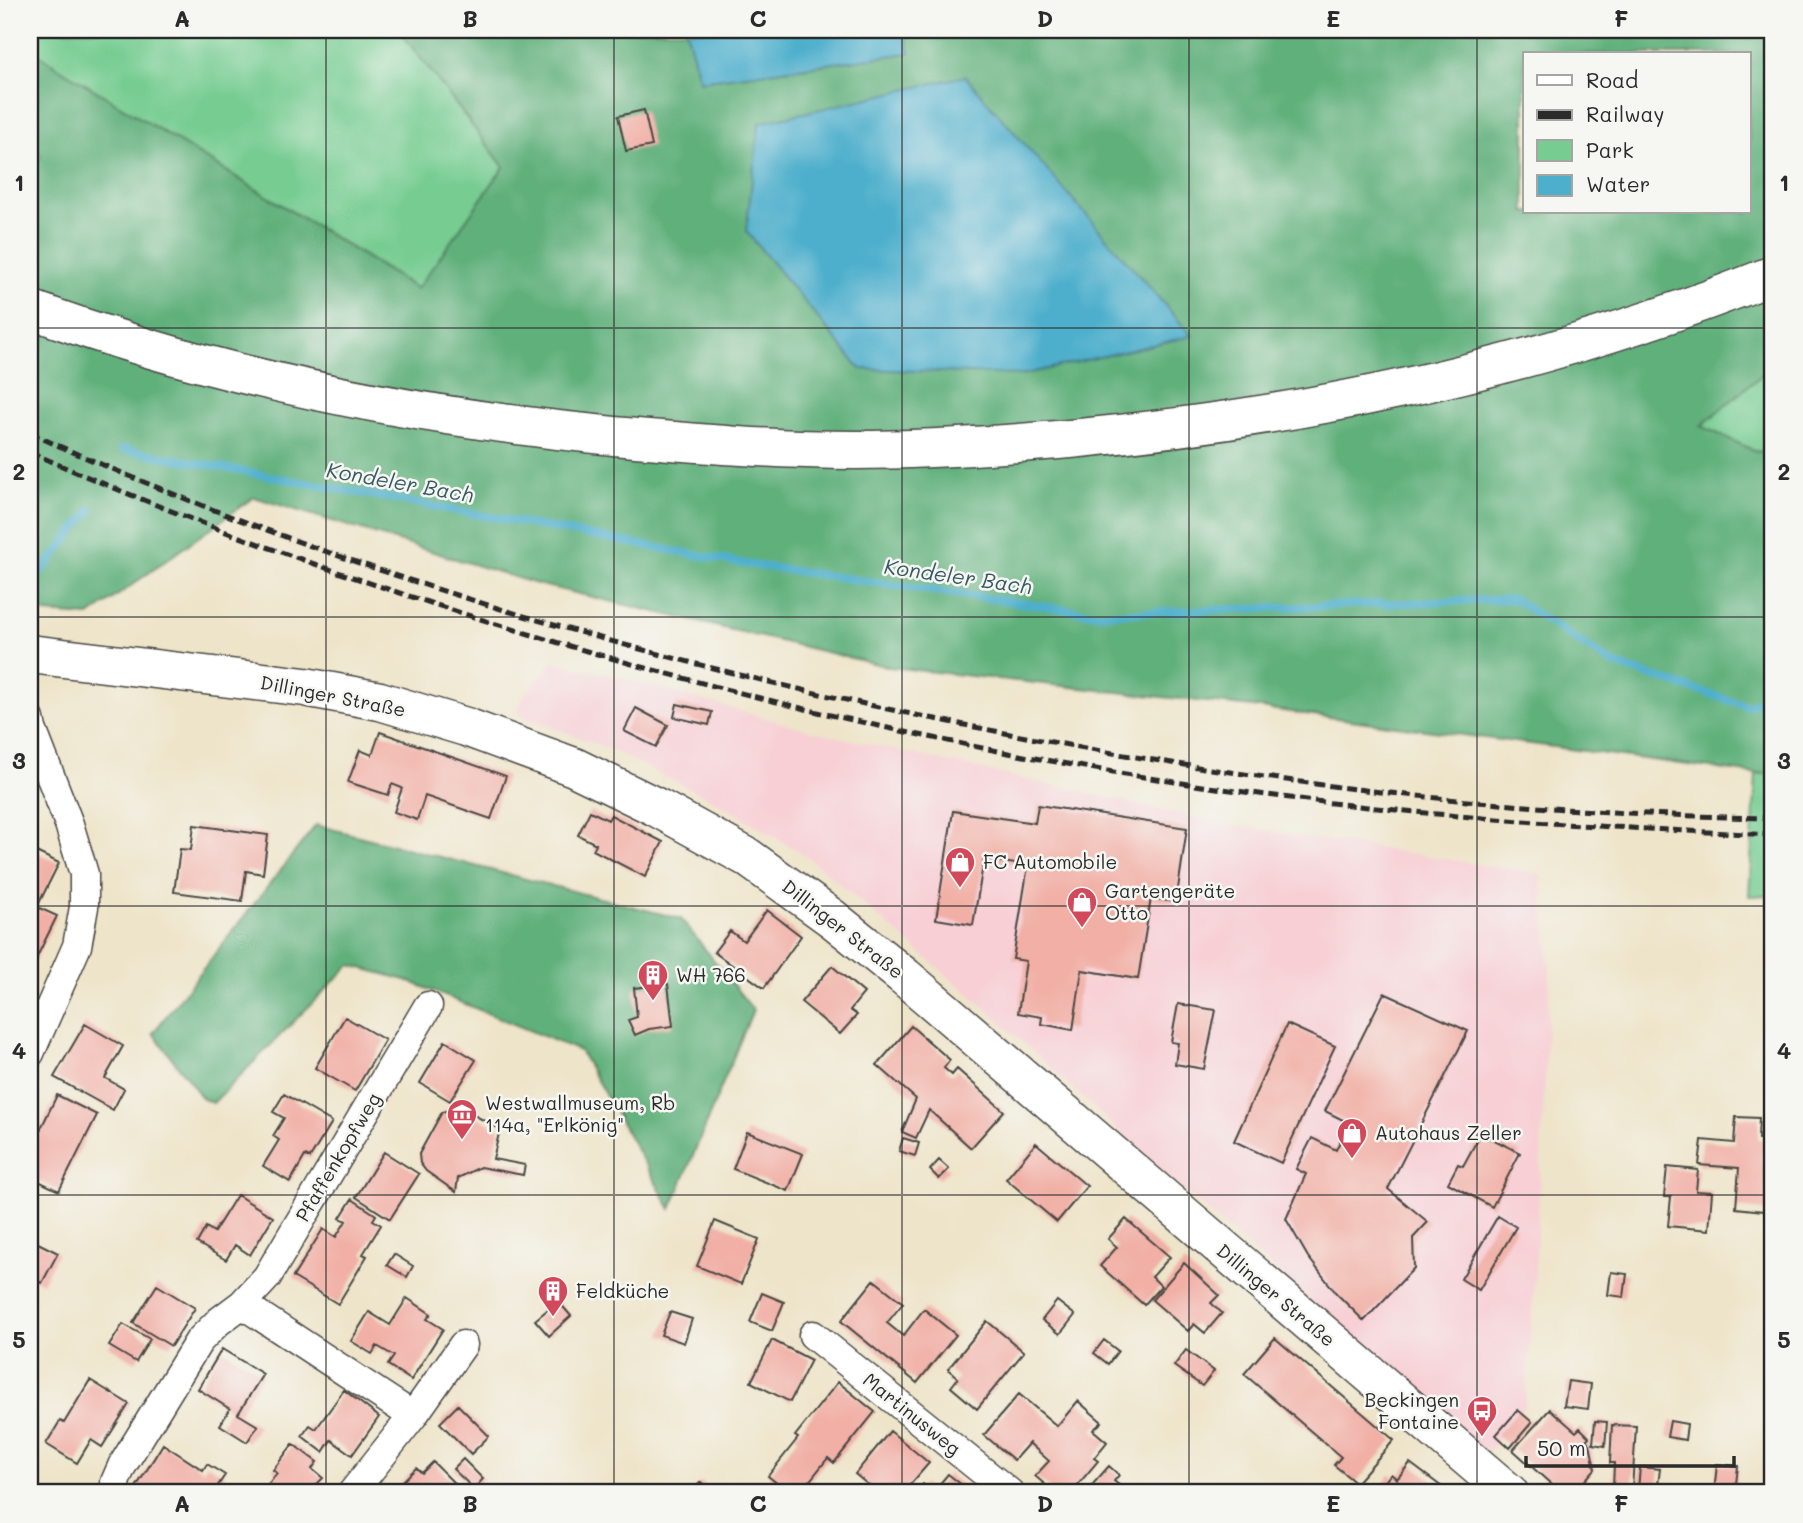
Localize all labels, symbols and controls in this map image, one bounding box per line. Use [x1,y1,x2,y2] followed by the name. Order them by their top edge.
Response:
[174,3,190,33] text: A
[462,3,478,33] text: B
[749,3,767,33] text: C
[1037,3,1053,33] text: D
[1326,3,1340,33] text: E
[1614,3,1628,33] text: F
[1523,52,1750,214] legend
[1586,66,1638,93] text: Road
[1586,100,1665,127] text: Railway
[1586,136,1634,163] text: Park
[14,167,24,197] text: 1
[1779,167,1789,197] text: 1
[1586,170,1650,197] text: Water
[325,455,476,508] water label: Kondeler Bach
[13,456,25,486] text: 2
[1778,456,1790,486] text: 2
[883,552,1034,599] water label: Kondeler Bach
[258,669,408,722] street label: Dillinger Straße
[12,745,26,775] text: 3
[1777,745,1791,775] text: 3
[943,845,977,889] shop icon: FC Automobile
[983,849,1117,874] place label: FC Automobile
[778,873,909,984] street label: Dillinger Straße
[1105,878,1235,925] place label: Gartengeräte Otto
[1065,885,1099,929] shop icon: Gartengeräte Otto
[636,958,670,1002] building icon: WH 766
[676,962,746,987] place label: WH 766
[12,1035,26,1065] text: 4
[1777,1035,1791,1065] text: 4
[289,1088,386,1226] street label: Pfaffenkopfweg
[485,1090,675,1137] place label: Westwallmuseum, Rb 114a, "Erlkönig"
[445,1097,479,1141] museum icon: Westwallmuseum, Rb 114a, "Erlkönig"
[1335,1116,1369,1160] shop icon: Autohaus Zeller
[1375,1120,1522,1145] place label: Autohaus Zeller
[1212,1238,1341,1352] street label: Dillinger Straße
[536,1274,570,1318] building icon: Feldküche
[576,1278,669,1303] place label: Feldküche
[12,1324,26,1354] text: 5
[1777,1324,1791,1354] text: 5
[858,1367,966,1461] street label: Martinusweg
[1365,1387,1459,1434] place label: Beckingen Fontaine
[1465,1394,1499,1438] bus stop icon: Beckingen Fontaine
[1526,1425,1735,1469] scale bar
[1537,1434,1586,1461] text: 50 m
[174,1488,190,1518] text: A
[462,1488,478,1518] text: B
[749,1488,767,1518] text: C
[1037,1488,1053,1518] text: D
[1326,1488,1340,1518] text: E
[1614,1488,1628,1518] text: F

